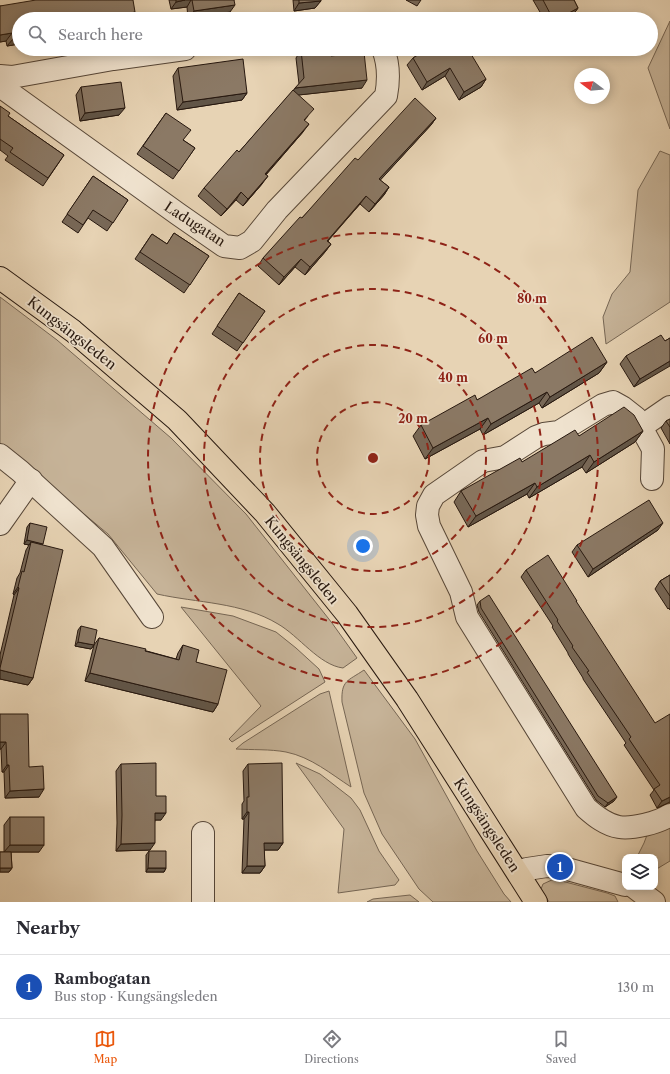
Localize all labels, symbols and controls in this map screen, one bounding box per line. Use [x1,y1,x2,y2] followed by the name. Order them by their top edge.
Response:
[12,12,658,56] search box
[26,23,48,45] icon: search
[58,25,143,44] text: Search here
[574,68,610,104] north arrow
[161,198,229,251] street label: Ladugatan
[517,291,547,306] text: 80 m
[24,293,120,374] street label: Kungsängsleden
[478,331,508,346] text: 60 m
[438,370,468,385] text: 40 m
[398,411,428,426] text: 20 m
[366,451,380,465] centre of rings
[261,512,343,608] street label: Kungsängsleden
[353,536,373,556] your location
[450,775,524,876] street label: Kungsängsleden
[547,852,573,882] pin: 1
[622,854,658,890] map controls
[622,854,658,890] button: layers
[16,918,80,938] text: Nearby
[54,969,151,988] text: Rambogatan
[26,979,32,995] text: 1
[618,979,654,995] text: 130 m
[54,988,218,1004] text: Bus stop · Kungsängsleden
[94,1028,117,1066] tab: Map
[304,1028,359,1066] tab: Directions
[546,1028,576,1066] tab: Saved

